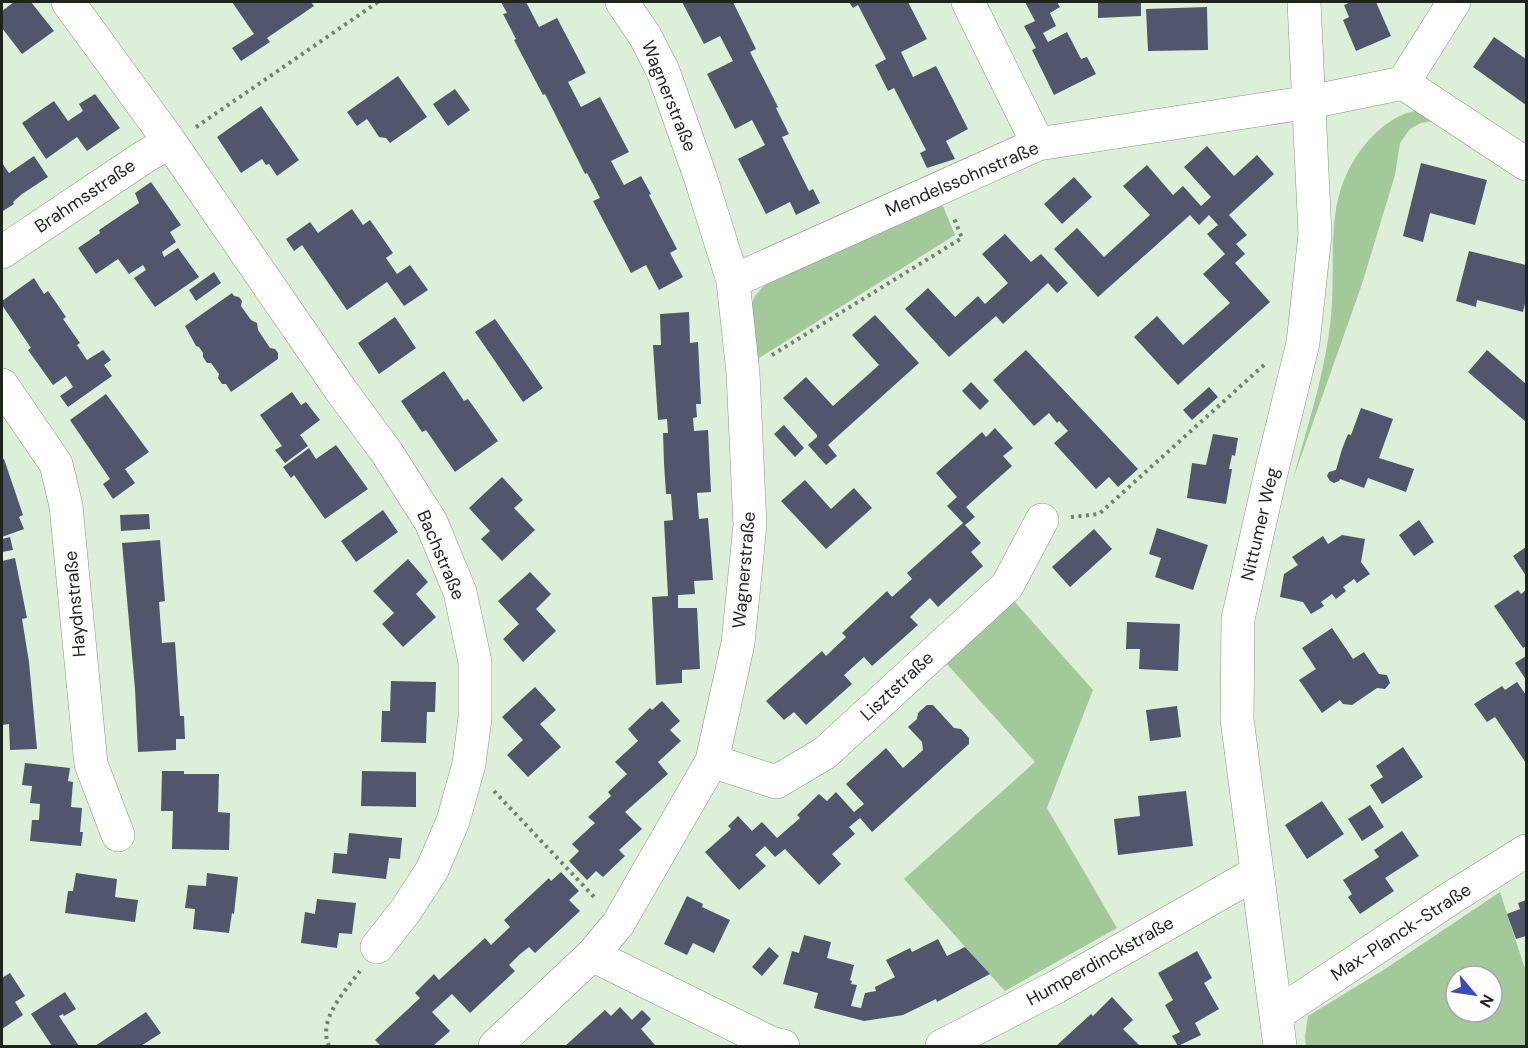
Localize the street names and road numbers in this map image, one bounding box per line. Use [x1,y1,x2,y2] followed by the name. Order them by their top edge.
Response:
[636,37,702,155] street label: Wagnerstraße
[882,136,1042,222] street label: Mendelssohnstraße
[30,153,140,239] street label: Brahmsstraße
[1235,465,1285,583] street label: Nittumer Weg
[411,506,471,604] street label: Bachstraße
[727,510,761,630] street label: Wagnerstraße
[58,550,92,658] street label: Haydnstraße
[855,646,939,726] street label: Lisztstraße
[1326,878,1476,986] street label: Max-Planck-Straße
[1022,910,1178,1012] street label: Humperdinckstraße

